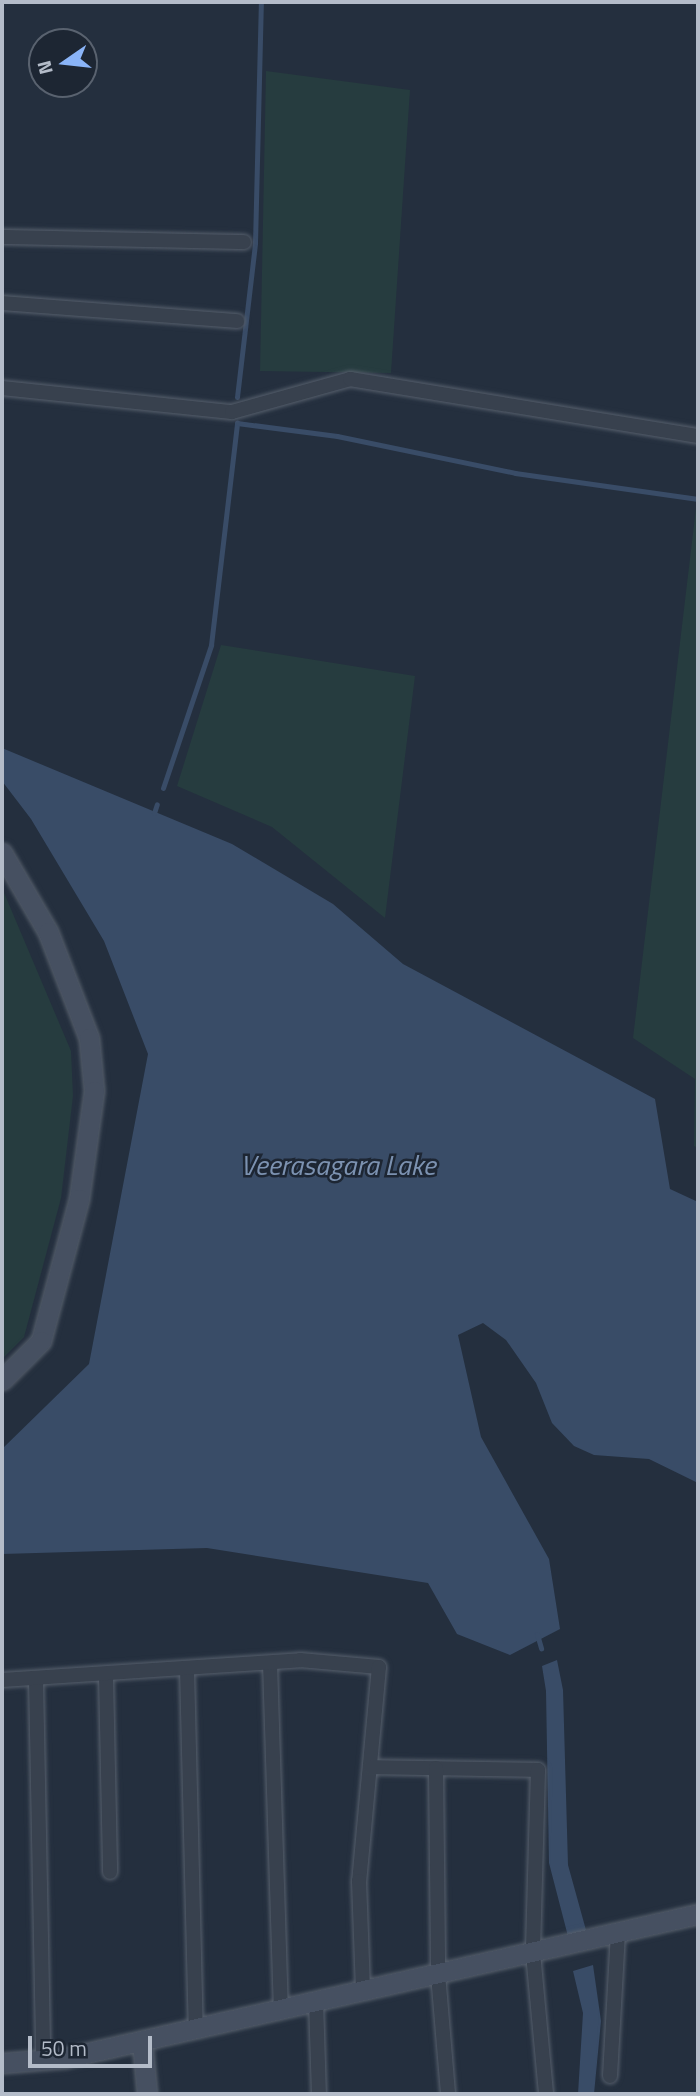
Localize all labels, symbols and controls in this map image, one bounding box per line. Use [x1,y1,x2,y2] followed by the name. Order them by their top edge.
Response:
[28,28,98,98] north arrow
[28,58,60,78] text: N
[240,1148,436,1182] water label: Veerasagara Lake
[32,2022,156,2066] scale bar
[41,2032,87,2064] text: 50 m

